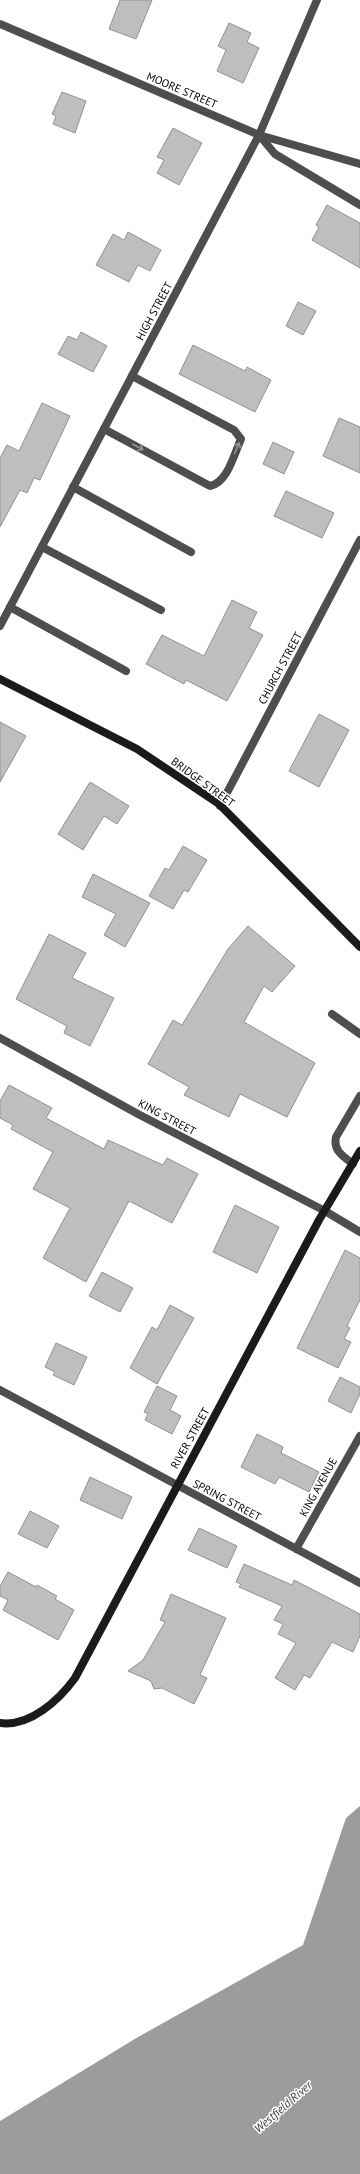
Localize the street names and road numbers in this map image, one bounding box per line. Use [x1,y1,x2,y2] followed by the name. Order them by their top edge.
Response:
[145,69,219,111] street label: MOORE STREET
[133,279,175,343] street label: HIGH STREET
[255,629,305,707] street label: CHURCH STREET
[168,754,238,810] street label: BRIDGE STREET
[136,1096,198,1138] street label: KING STREET
[167,1405,213,1471] street label: RIVER STREET
[296,1455,340,1519] street label: KING AVENUE
[191,1476,263,1524] street label: SPRING STREET

